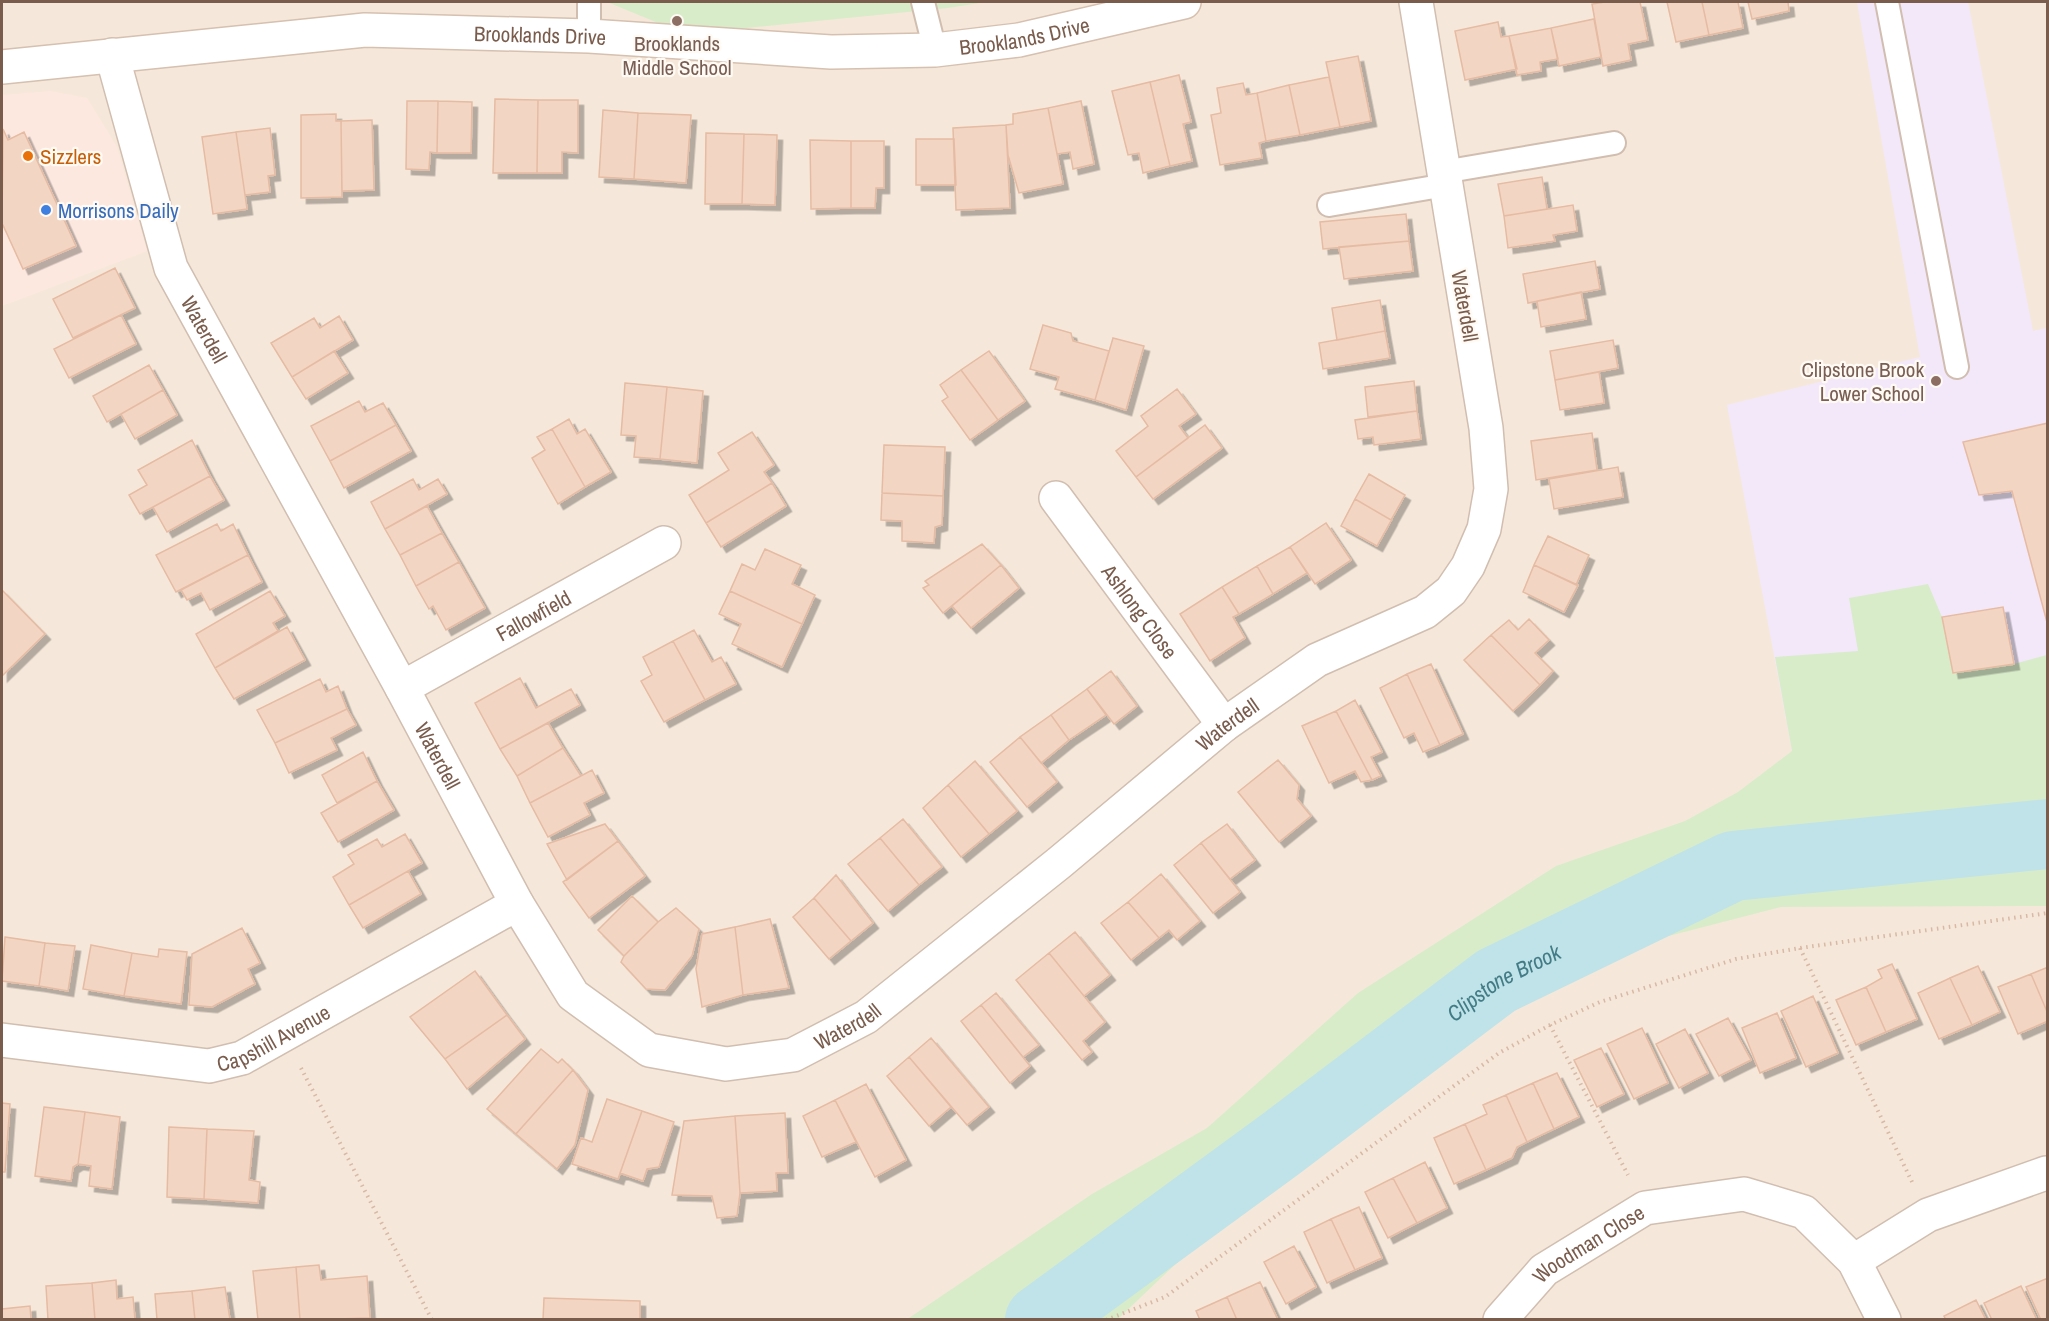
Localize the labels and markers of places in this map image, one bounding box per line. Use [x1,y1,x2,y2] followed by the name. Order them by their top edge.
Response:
[670,14,684,28] marker: Brooklands Middle School
[622,29,732,82] place label: Brooklands Middle School
[40,142,101,171] place label: Sizzlers
[21,149,35,163] marker: Sizzlers
[58,196,179,225] place label: Morrisons Daily
[39,203,53,217] marker: Morrisons Daily
[1801,355,1924,408] place label: Clipstone Brook Lower School
[1929,374,1943,388] marker: Clipstone Brook Lower School

